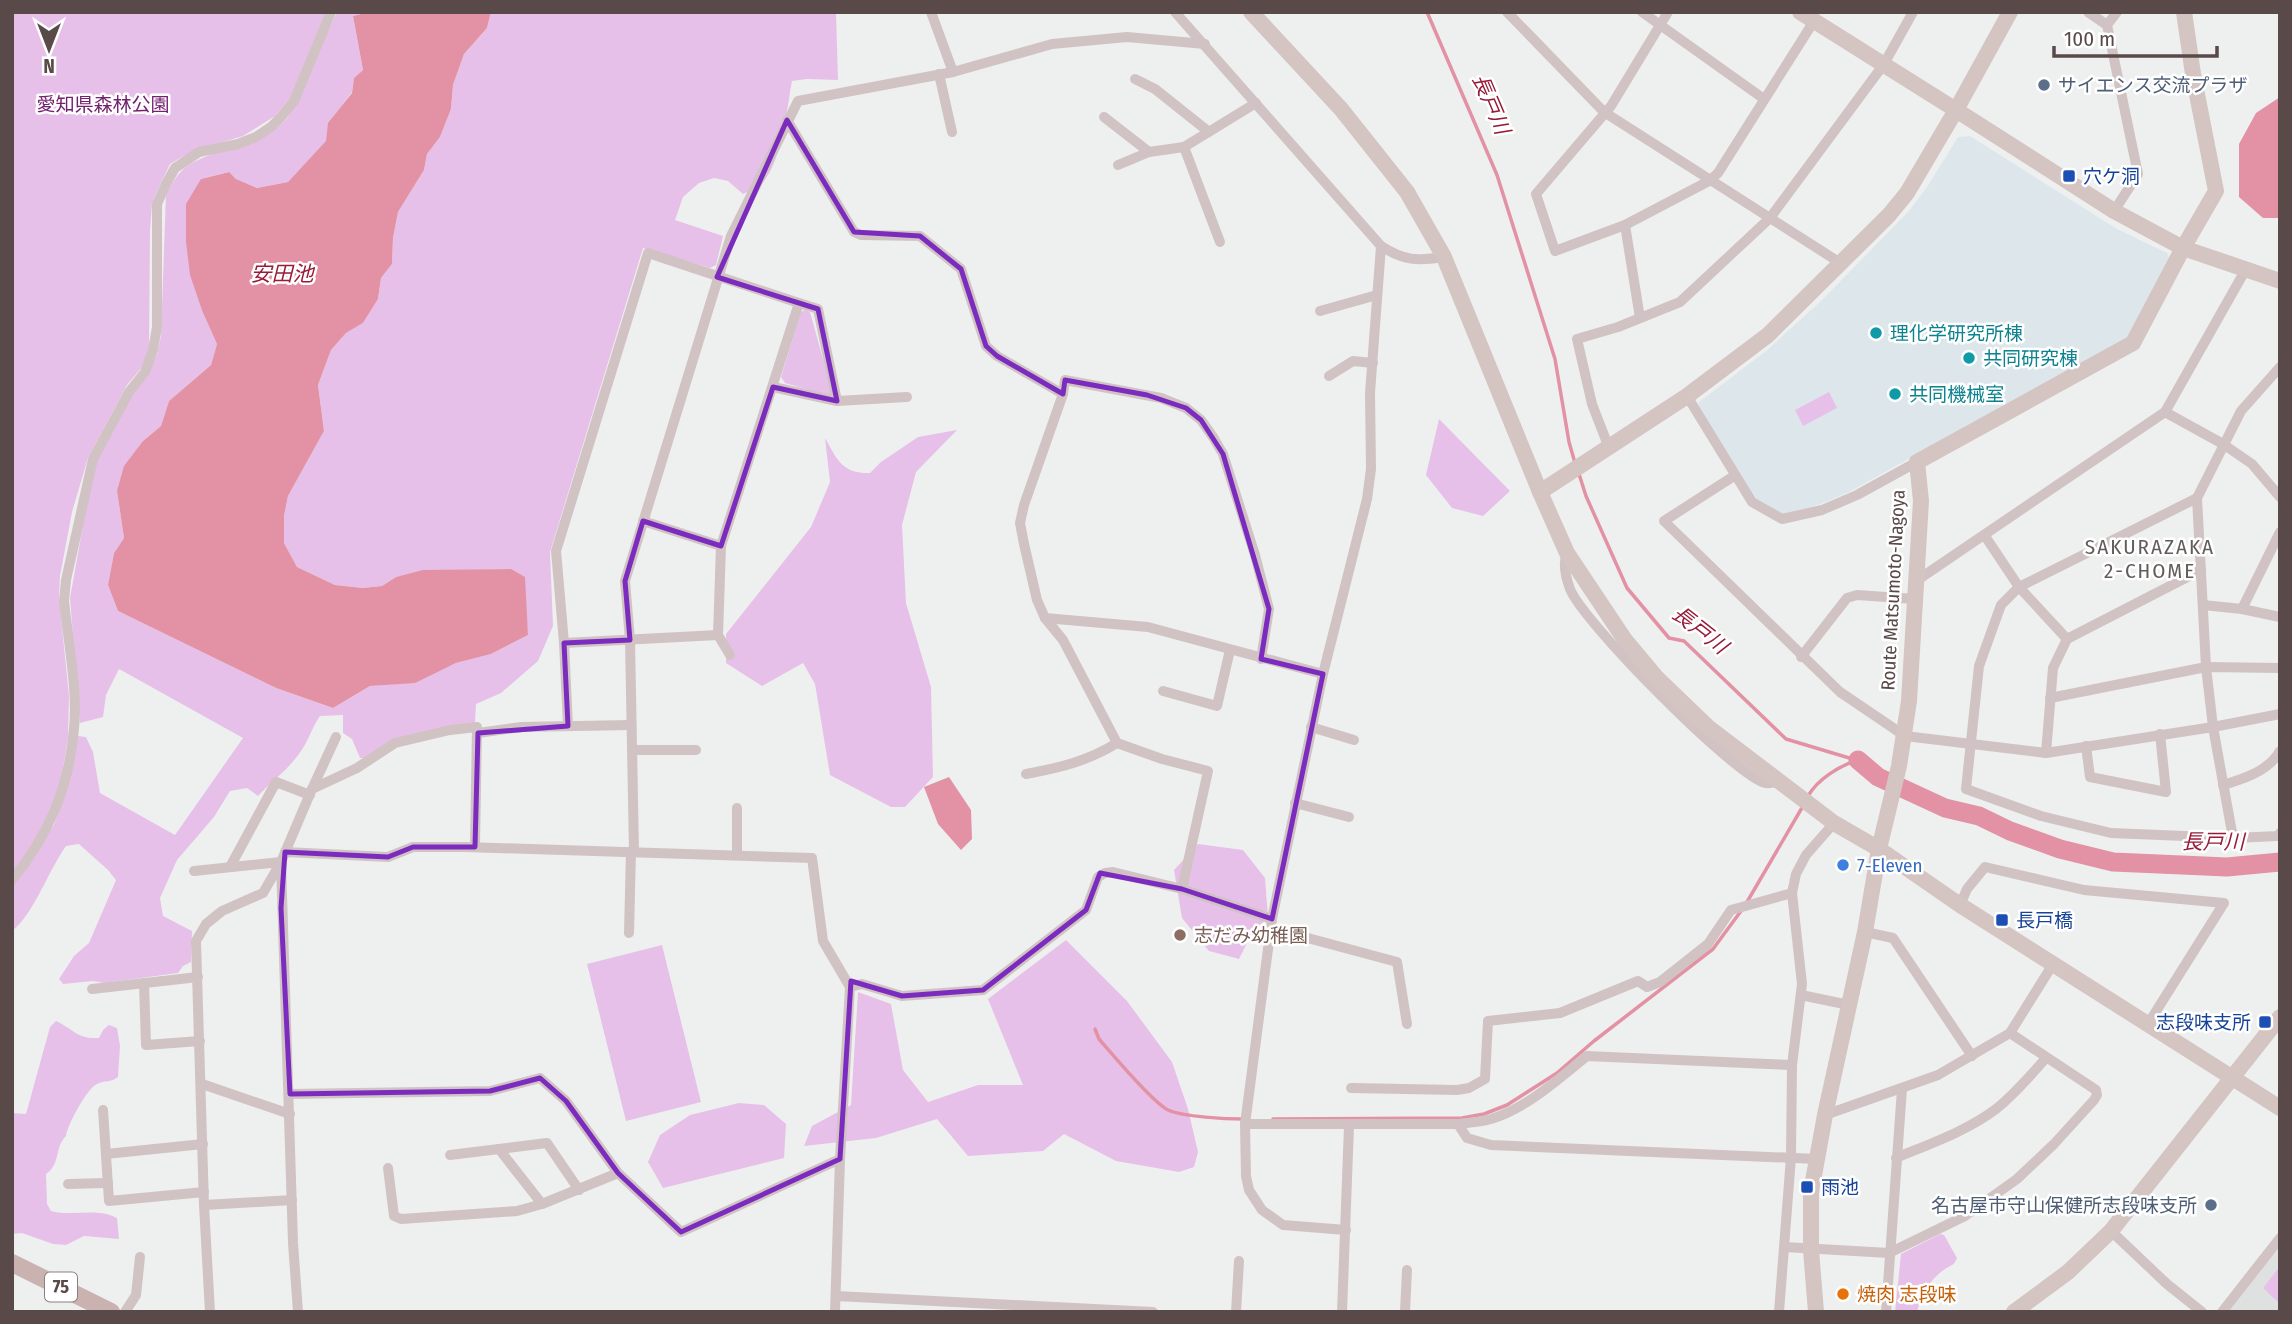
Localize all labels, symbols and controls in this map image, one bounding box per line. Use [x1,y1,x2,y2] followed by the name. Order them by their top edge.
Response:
[14,14,84,84] north arrow
[2054,14,2217,58] scale bar
[2064,26,2115,52] text: 100 m
[43,54,55,77] text: N
[1467,70,1516,140] water label: 長戸川
[2058,74,2247,97] place label: サイエンス交流プラザ
[2036,77,2052,93] marker: サイエンス交流プラザ
[36,93,170,116] park label: 愛知県森林公園
[2083,165,2140,188] place label: 穴ケ洞
[2061,168,2077,184] marker: 穴ケ洞
[251,261,315,287] water label: 安田池
[1890,322,2023,345] place label: 理化学研究所棟
[1868,325,1884,341] marker: 理化学研究所棟
[1983,347,2078,370] place label: 共同研究棟
[1961,350,1977,366] marker: 共同研究棟
[1909,383,2004,406] place label: 共同機械室
[1887,386,1903,402] marker: 共同機械室
[1876,489,1910,691] street label: Route Matsumoto-Nagoya
[2085,534,2215,584] district label: SAKURAZAKA 2-CHOME
[1667,600,1734,661] water label: 長戸川
[2182,829,2246,855] water label: 長戸川
[1857,854,1923,877] place label: 7-Eleven
[1835,857,1851,873] marker: 7-Eleven
[2016,909,2073,932] place label: 長戸橋
[1994,912,2010,928] marker: 長戸橋
[1194,924,1308,947] place label: 志だみ幼稚園
[1172,927,1188,943] marker: 志だみ幼稚園
[2156,1011,2251,1034] place label: 志段味支所
[2257,1014,2273,1030] marker: 志段味支所
[1821,1176,1859,1199] place label: 雨池
[1799,1179,1815,1195] marker: 雨池
[1931,1194,2197,1217] place label: 名古屋市守山保健所志段味支所
[2203,1197,2219,1213] marker: 名古屋市守山保健所志段味支所
[45,1272,77,1302] road number: 75
[1857,1283,1956,1306] place label: 焼肉 志段味
[1835,1286,1851,1302] marker: 焼肉 志段味

